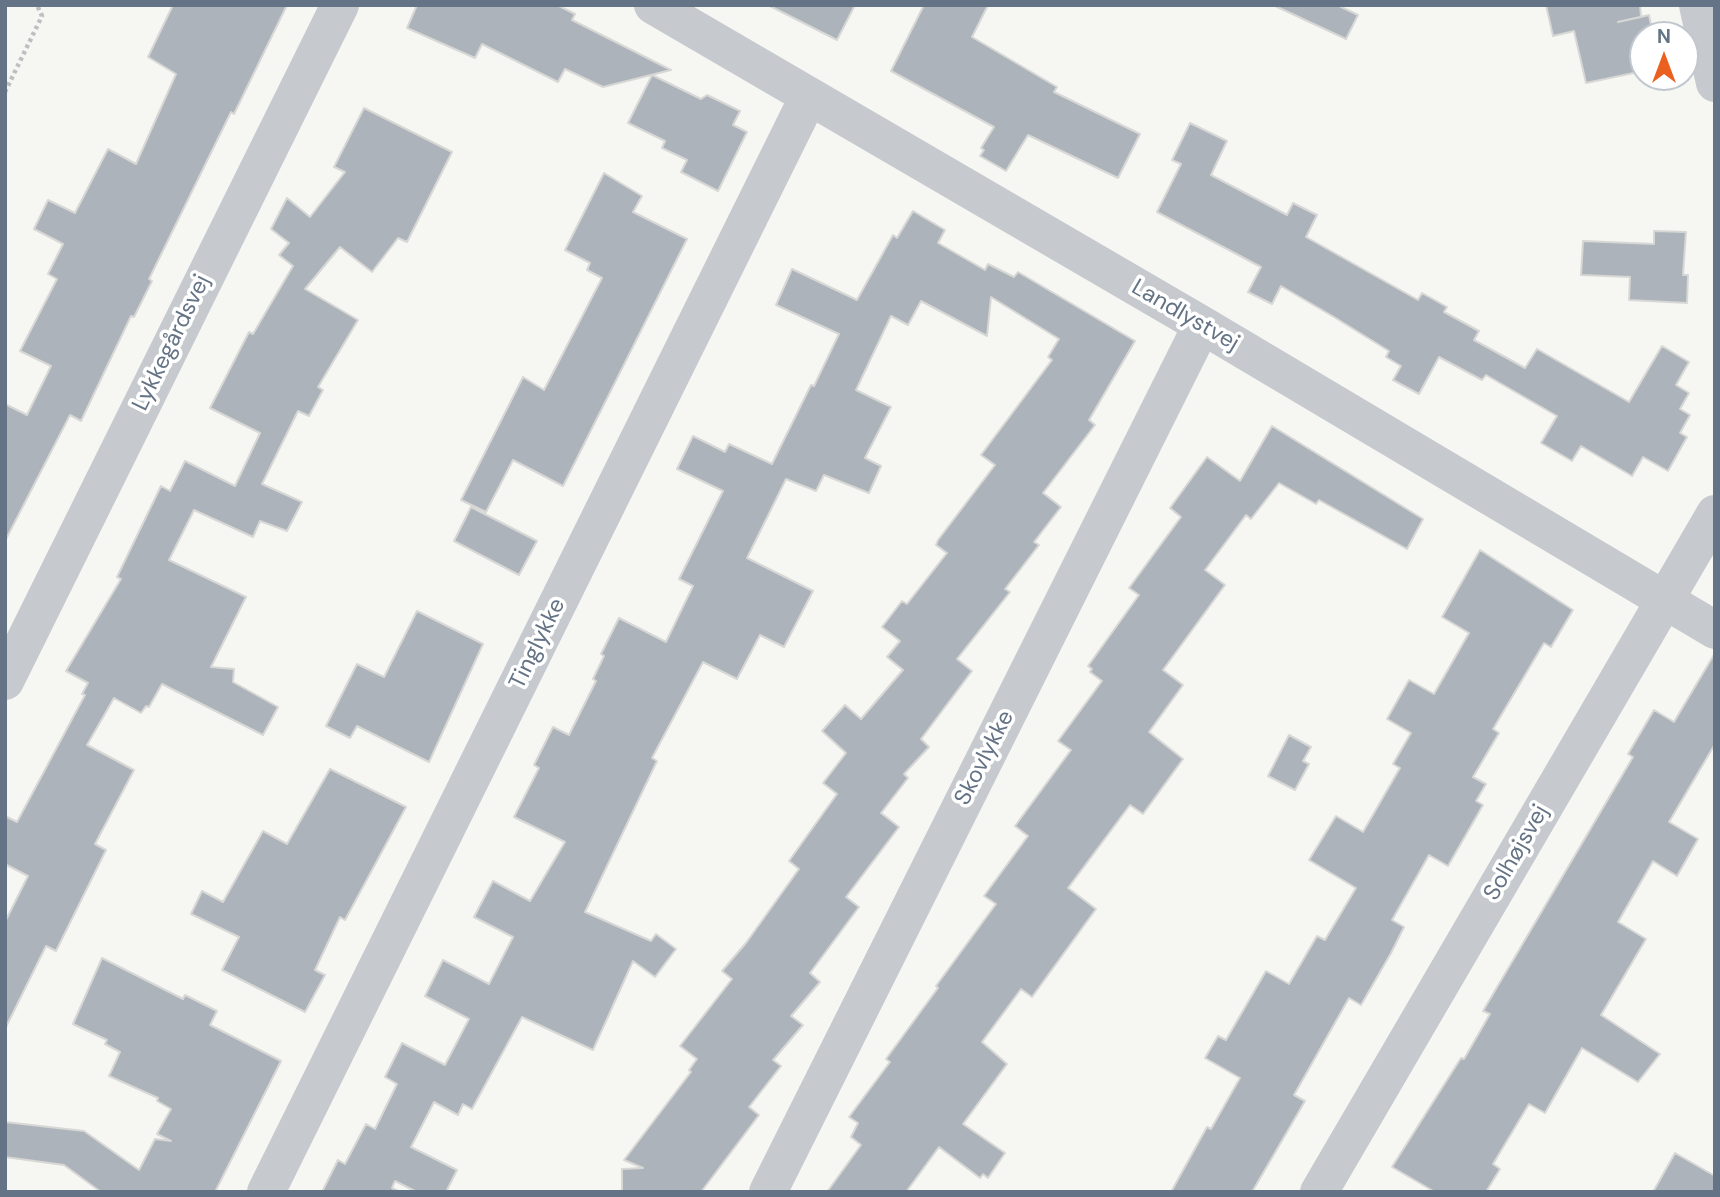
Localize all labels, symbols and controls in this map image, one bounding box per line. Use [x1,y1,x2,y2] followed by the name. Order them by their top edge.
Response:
[1629,21,1699,91] north arrow
[1657,24,1671,49] text: N
[127,271,217,415] street label: Lykkegårdsvej
[1126,274,1244,358] street label: Landlystvej
[504,594,572,694] street label: Tinglykke
[949,706,1021,810] street label: Skovlykke
[1479,800,1555,906] street label: Solhøjsvej

